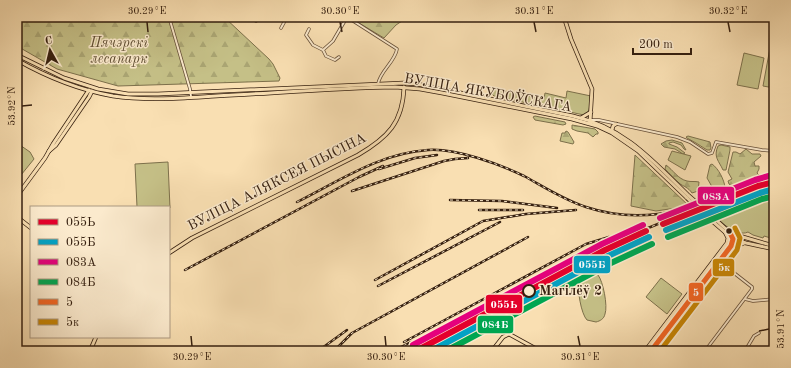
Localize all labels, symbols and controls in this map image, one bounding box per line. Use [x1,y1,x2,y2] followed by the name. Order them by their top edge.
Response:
[128,6,166,16] text: 30.29°E
[321,6,359,16] text: 30.30°E
[515,6,553,16] text: 30.31°E
[709,6,747,16] text: 30.32°E
[30,30,70,70] north arrow
[633,30,691,56] scale bar
[44,36,53,48] text: С
[89,36,148,67] park label: Пячэрскі лесапарк
[639,39,673,51] text: 200 m
[403,67,574,115] street label: ВУЛІЦА ЯКУБОЎСКАГА
[7,86,17,126] text: 53.92°N
[186,131,369,233] street label: ВУЛІЦА АЛЯКСЕЯ ПЫСІНА
[697,186,735,205] line badge: 083А
[702,192,730,203] text: 083А
[30,206,170,338] legend
[66,216,95,229] text: 055Ь
[724,226,734,236] unlabelled marker
[66,236,95,249] text: 055Б
[573,255,611,274] line badge: 055Б
[66,257,96,269] text: 083А
[712,258,735,277] line badge: 5к
[579,260,606,271] text: 055Б
[718,263,730,274] text: 5к
[66,277,95,289] text: 084Б
[688,282,704,302] line badge: 5
[522,284,536,298] marker: Магілёў 2
[539,284,602,298] place label: Магілёў 2
[693,288,699,299] text: 5
[485,294,523,314] line badge: 055Ь
[66,296,73,309] text: 5
[491,300,518,311] text: 055Ь
[776,309,786,349] text: 53.91°N
[477,315,514,334] line badge: 084Б
[66,316,79,329] text: 5к
[482,320,509,331] text: 084Б
[173,352,211,362] text: 30.29°E
[367,352,405,362] text: 30.30°E
[561,352,599,362] text: 30.31°E

